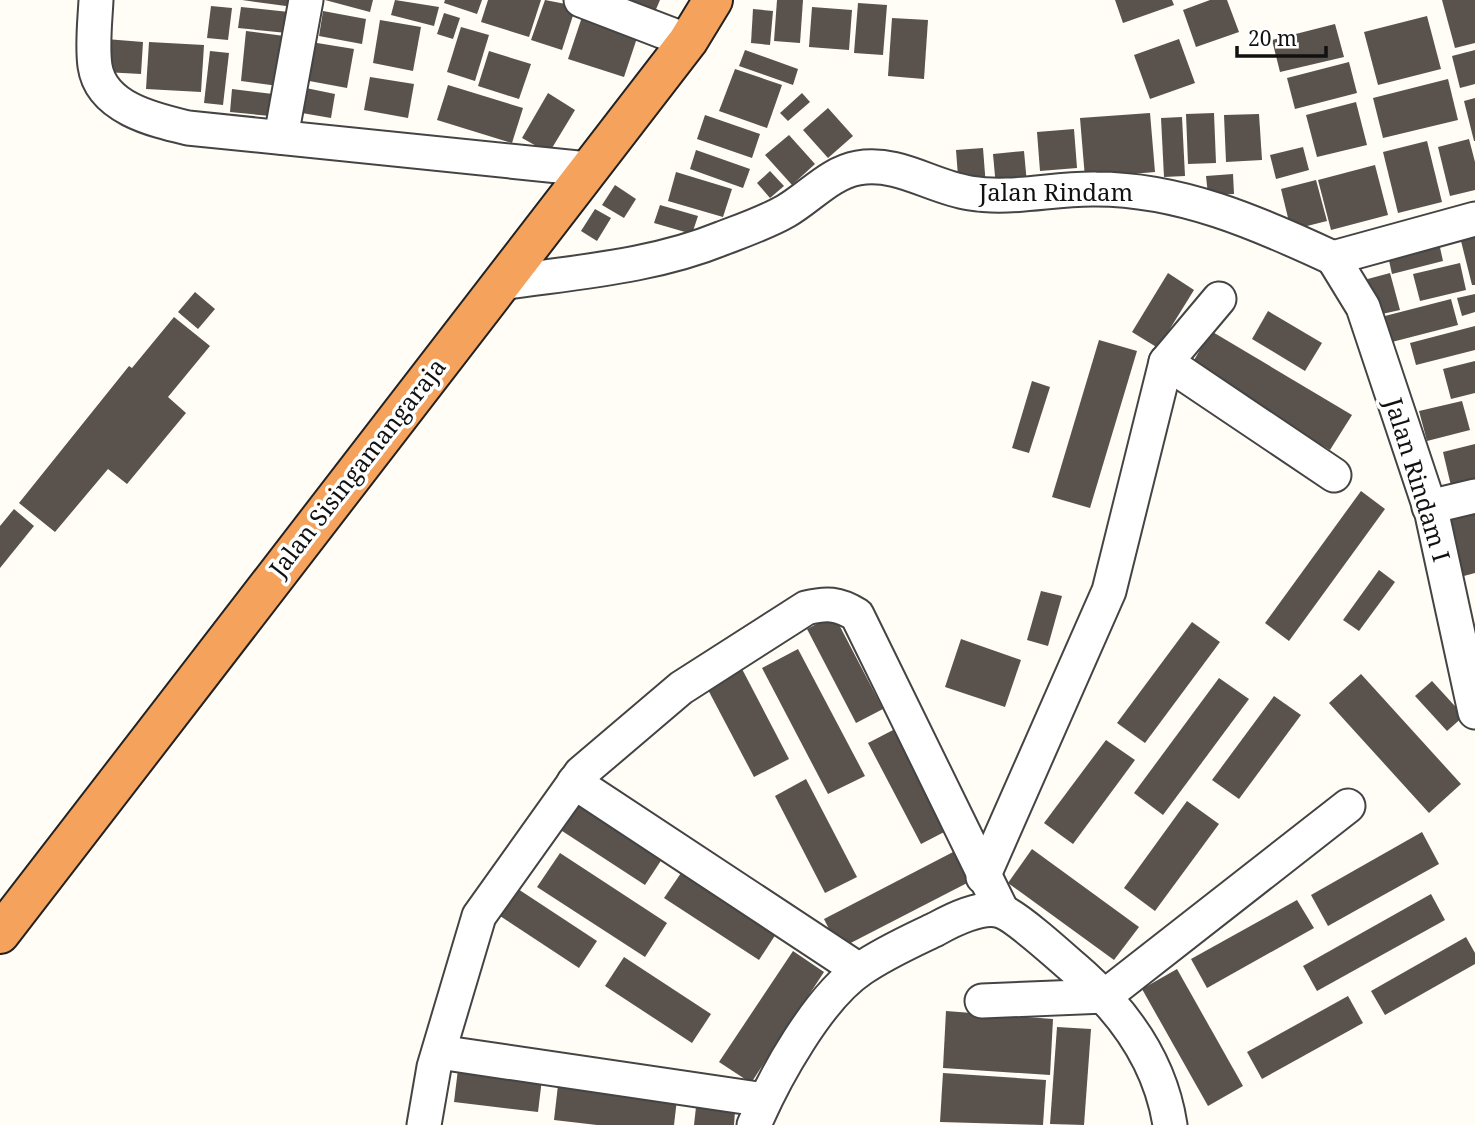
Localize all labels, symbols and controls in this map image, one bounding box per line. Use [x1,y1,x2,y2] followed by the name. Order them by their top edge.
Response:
[1237,14,1326,58] scale bar
[1248,24,1297,52] text: 20 m
[978,175,1134,208] street label: Jalan Rindam
[260,351,453,584] street label: Jalan Sisingamangaraja
[1378,393,1459,565] street label: Jalan Rindam I

